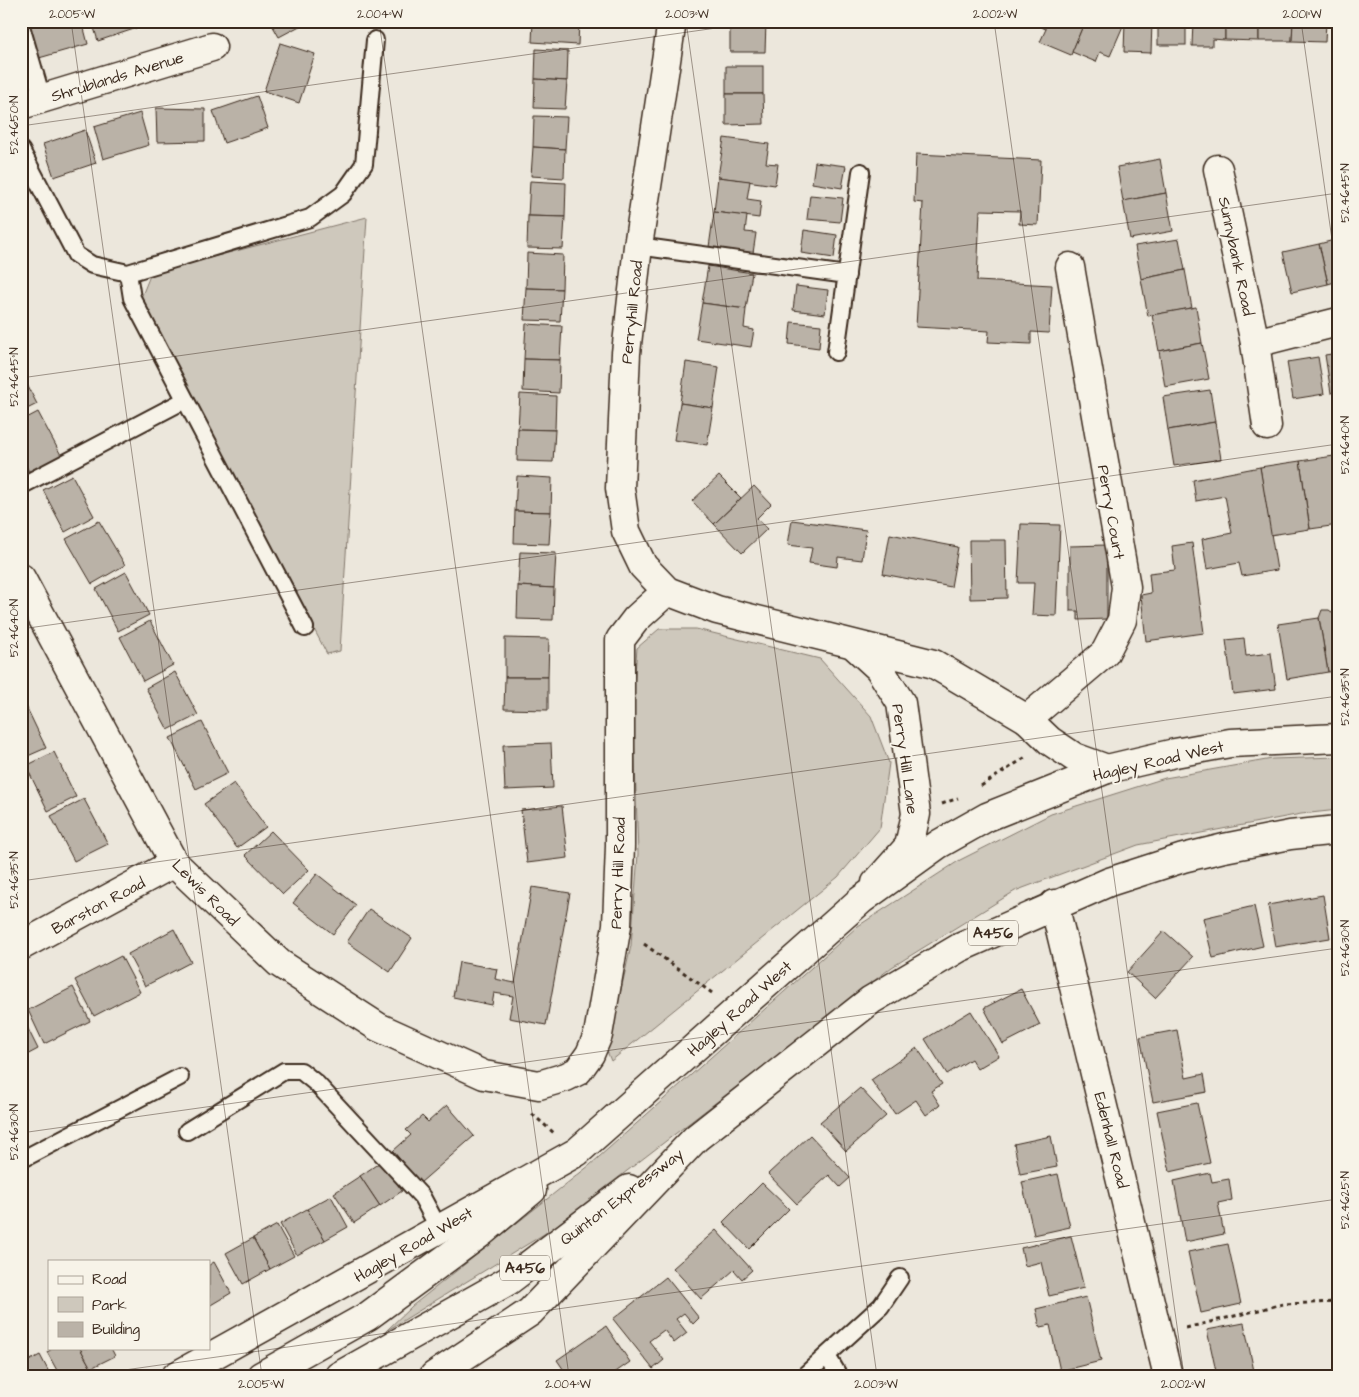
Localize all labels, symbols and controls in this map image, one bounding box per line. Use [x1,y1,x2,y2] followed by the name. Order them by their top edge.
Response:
[49,6,96,23] text: 2.005°W
[357,6,404,23] text: 2.004°W
[665,6,710,23] text: 2.003°W
[973,6,1018,23] text: 2.002°W
[1282,6,1322,23] text: 2.001°W
[48,46,187,108] street label: Shrublands Avenue
[6,95,23,154] text: 52.4650°N
[1337,163,1354,223] text: 52.4645°N
[1212,195,1259,318] street label: Sunnybank Road
[616,259,649,365] street label: Perryhill Road
[6,347,23,407] text: 52.4645°N
[1337,415,1354,474] text: 52.4640°N
[1091,463,1130,562] street label: Perry Court
[6,598,23,657] text: 52.4640°N
[1337,668,1354,726] text: 52.4635°N
[885,703,924,816] street label: Perry Hill Lane
[1091,735,1227,788] street label: Hagley Road West
[605,817,632,929] street label: Perry Hill Road
[6,851,23,909] text: 52.4635°N
[167,854,244,931] street label: Lewis Road
[48,872,149,940] street label: Barston Road
[1337,919,1354,976] text: 52.4630°N
[968,920,1018,946] road number: A456
[683,955,798,1062] street label: Hagley Road West
[1088,1090,1134,1191] street label: Edenhall Road
[6,1103,23,1160] text: 52.4630°N
[555,1143,689,1251] street label: Quinton Expressway
[1337,1170,1354,1229] text: 52.4625°N
[350,1202,478,1289] street label: Hagley Road West
[500,1256,550,1280] road number: A456
[48,1260,210,1350] legend
[92,1269,127,1290] text: Road
[92,1295,127,1316] text: Park
[92,1319,140,1341] text: Building
[238,1376,285,1393] text: 2.005°W
[545,1376,592,1393] text: 2.004°W
[854,1376,899,1393] text: 2.003°W
[1161,1376,1206,1393] text: 2.002°W

